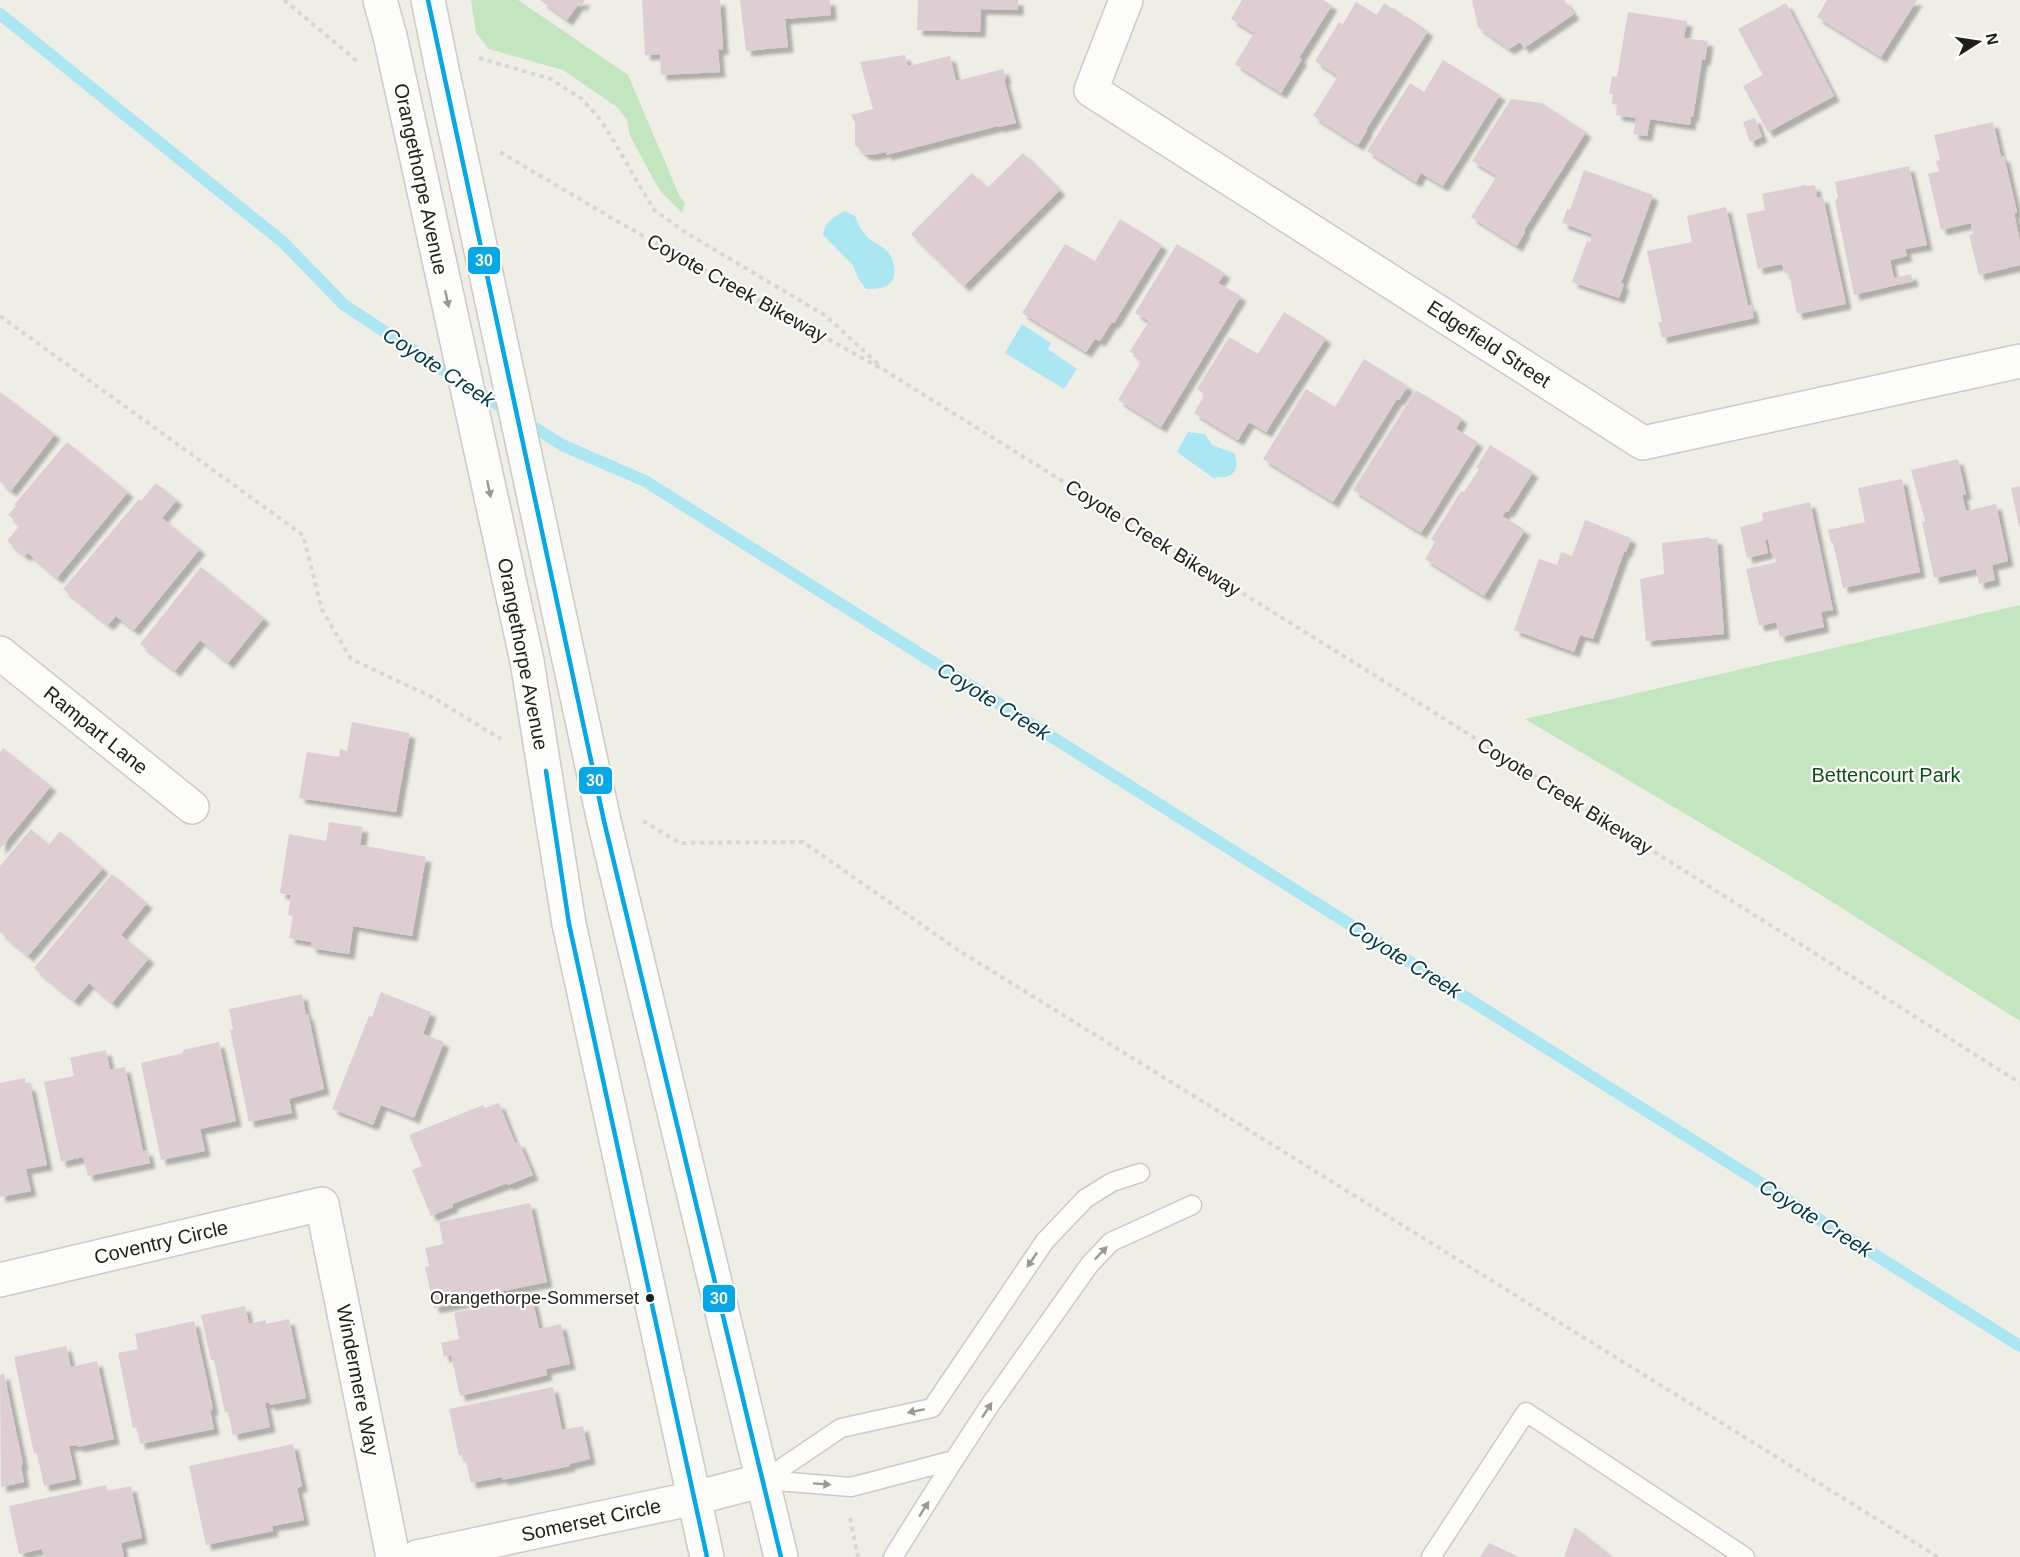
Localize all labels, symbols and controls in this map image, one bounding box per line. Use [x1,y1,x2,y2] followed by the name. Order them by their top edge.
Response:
[1948,12,2008,72] north arrow
[1983,32,2002,46] text: N
[390,81,452,277] street label: Orangethorpe Avenue
[643,229,831,347] street label: Coyote Creek Bikeway
[467,246,501,275] line badge: 30
[475,252,493,269] text: 30
[443,289,453,308] one-way arrow
[1423,296,1555,392] street label: Edgefield Street
[379,322,500,412] water label: Coyote Creek
[1061,475,1245,601] street label: Coyote Creek Bikeway
[485,480,494,499] one-way arrow
[494,556,552,752] street label: Orangethorpe Avenue
[933,657,1056,746] water label: Coyote Creek
[40,682,152,778] street label: Rampart Lane
[1473,733,1657,859] street label: Coyote Creek Bikeway
[1812,764,1961,786] park label: Bettencourt Park
[578,766,613,795] line badge: 30
[586,772,604,789] text: 30
[1344,915,1467,1004] water label: Coyote Creek
[1755,1174,1878,1263] water label: Coyote Creek
[92,1216,230,1268] street label: Coventry Circle
[1094,1245,1108,1260] one-way arrow
[1026,1251,1038,1267] one-way arrow
[702,1284,736,1313] line badge: 30
[430,1288,639,1308] place label: Orangethorpe-Sommerset
[710,1290,728,1307] text: 30
[644,1292,656,1304] marker: Orangethorpe-Sommerset
[333,1302,383,1458] street label: Windermere Way
[981,1402,992,1419] one-way arrow
[907,1407,925,1417] one-way arrow
[813,1480,832,1489] one-way arrow
[519,1494,663,1546] street label: Somerset Circle
[918,1500,929,1517] one-way arrow

